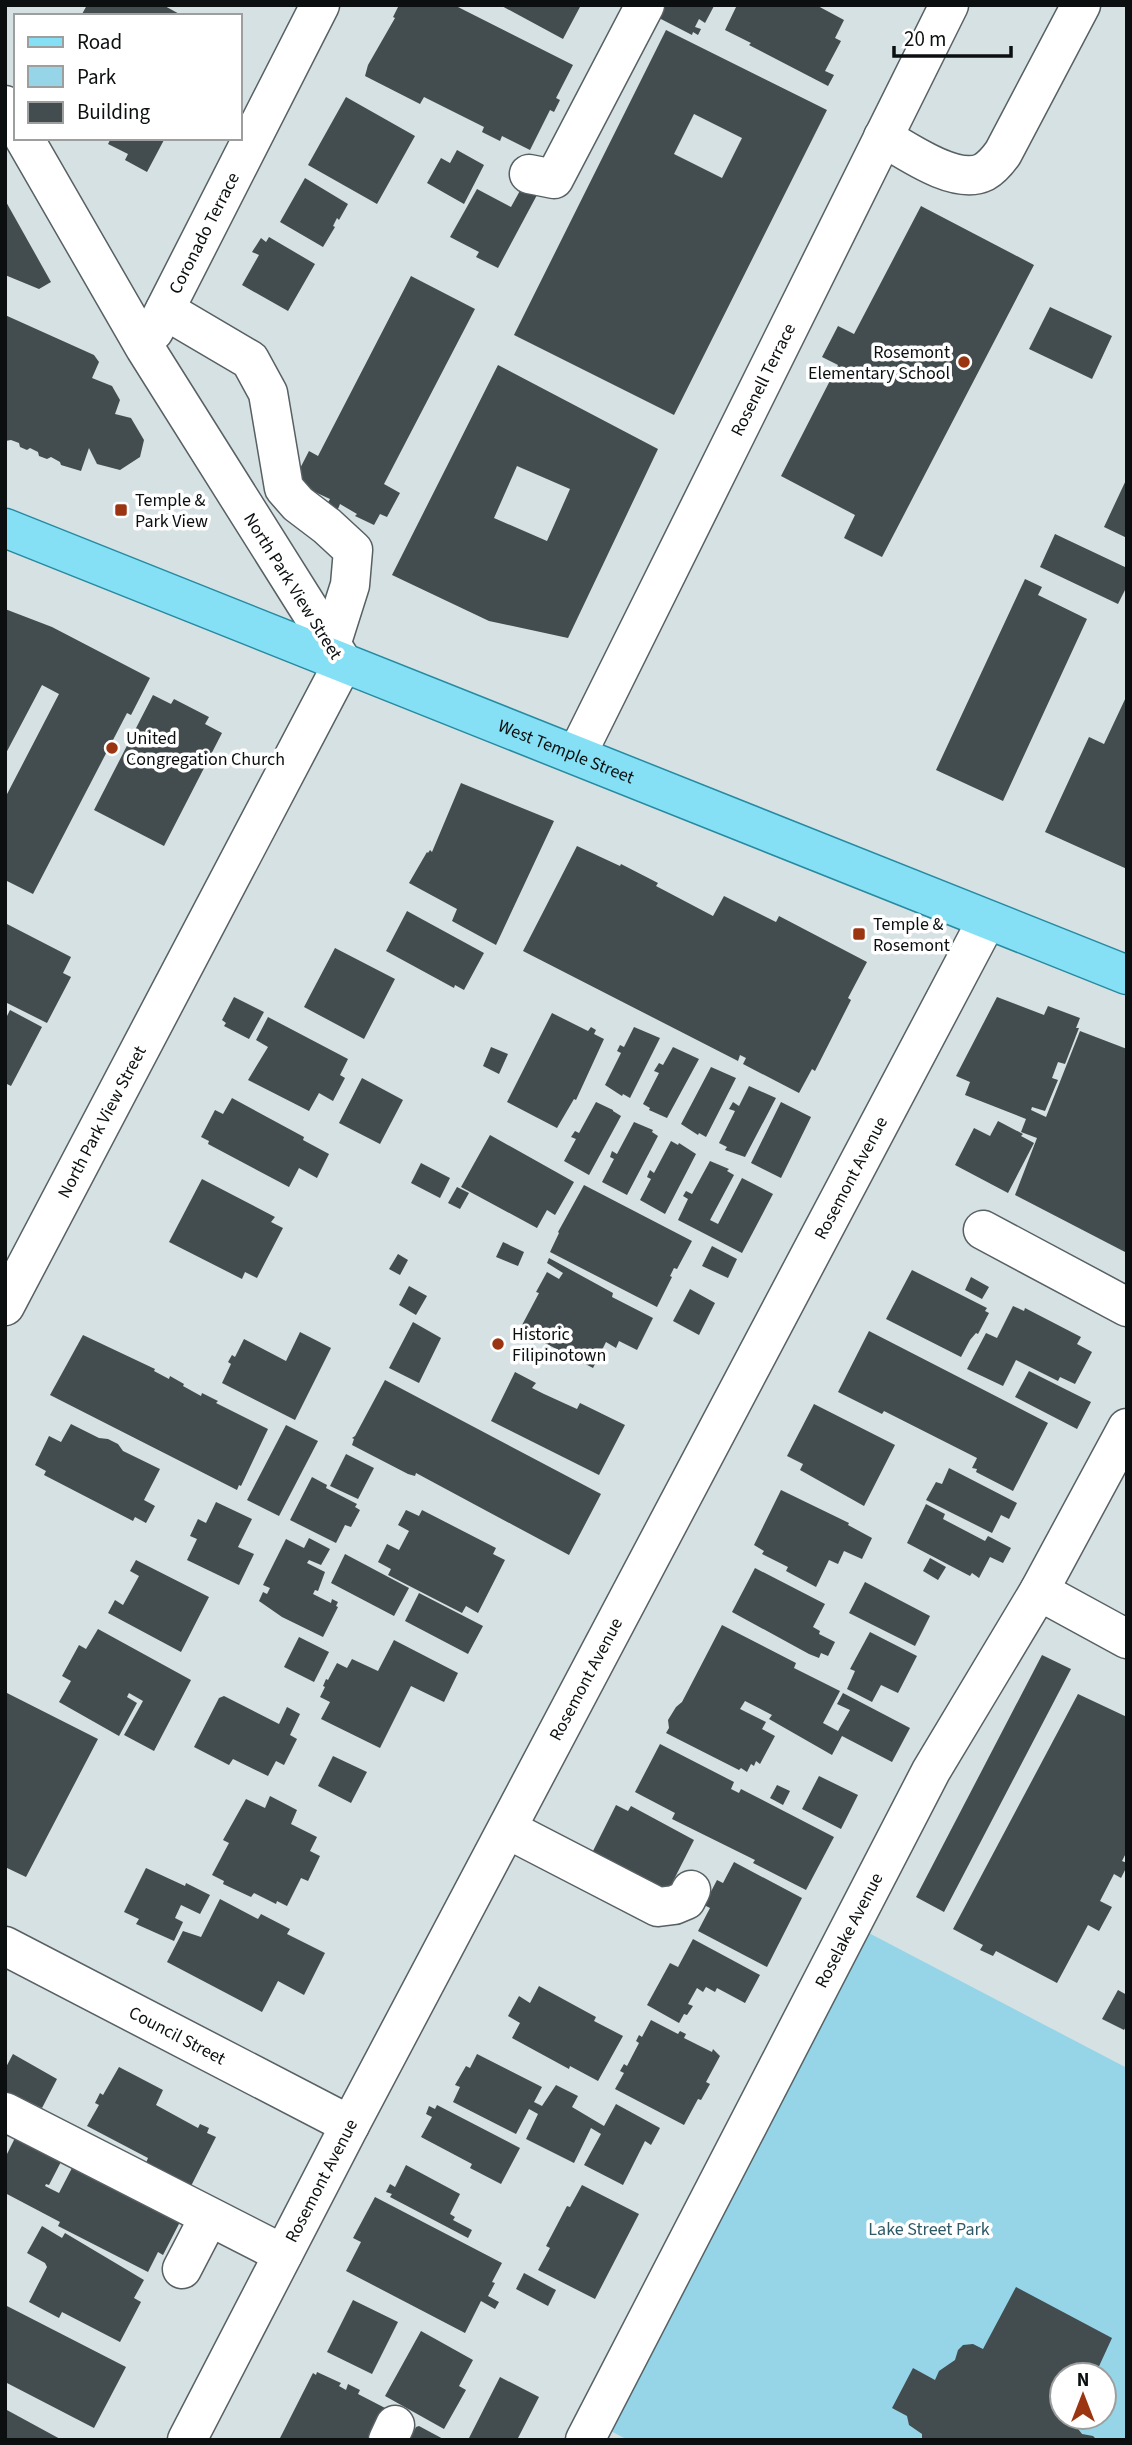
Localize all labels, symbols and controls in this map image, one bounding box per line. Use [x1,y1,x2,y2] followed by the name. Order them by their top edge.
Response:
[14,14,242,140] legend
[894,14,1011,58] scale bar
[904,24,946,54] text: 20 m
[77,27,122,57] text: Road
[77,62,117,92] text: Park
[77,97,151,127] text: Building
[163,168,246,298] street label: Coronado Terrace
[725,319,802,441] street label: Rosenell Terrace
[808,340,950,386] place label: Rosemont Elementary School
[956,354,972,370] marker: Rosemont Elementary School
[135,488,208,534] place label: Temple & Park View
[113,502,129,518] marker: Temple & Park View
[237,508,348,664] street label: North Park View Street
[494,714,638,790] street label: West Temple Street
[126,726,285,772] place label: United Congregation Church
[104,740,120,756] marker: United Congregation Church
[873,912,950,958] place label: Temple & Rosemont
[851,926,867,942] marker: Temple & Rosemont
[52,1042,153,1203] street label: North Park View Street
[808,1112,894,1244] street label: Rosemont Avenue
[512,1322,606,1368] place label: Historic Filipinotown
[490,1336,506,1352] marker: Historic Filipinotown
[543,1613,629,1745] street label: Rosemont Avenue
[809,1868,889,1992] street label: Roselake Avenue
[124,2000,230,2071] street label: Council Street
[279,2115,364,2247] street label: Rosemont Avenue
[868,2217,990,2242] park label: Lake Street Park
[1048,2361,1118,2431] north arrow
[1077,2367,1089,2394] text: N

